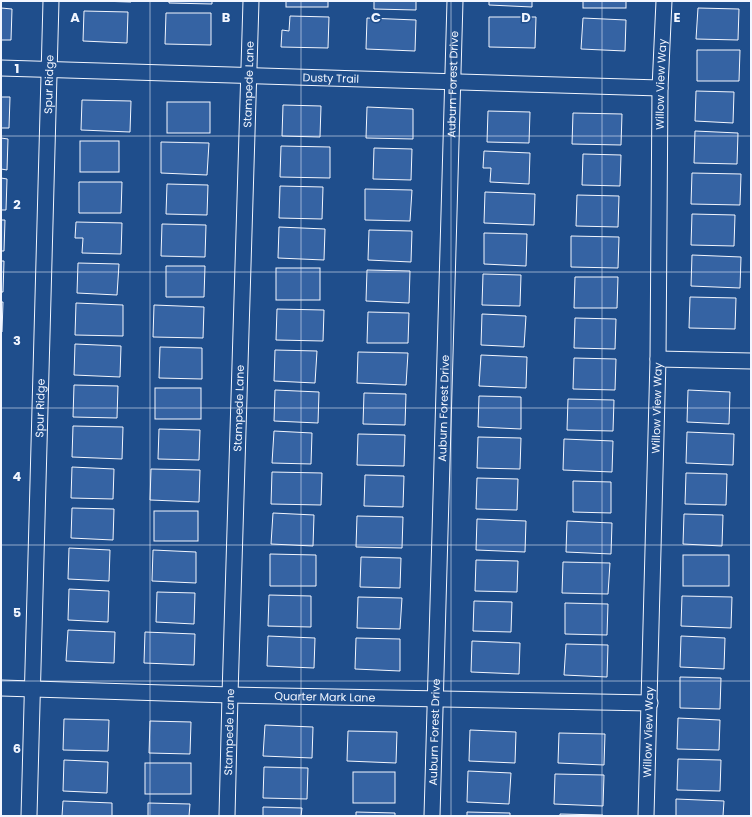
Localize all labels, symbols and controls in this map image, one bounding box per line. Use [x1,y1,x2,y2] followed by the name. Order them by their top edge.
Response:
[70,8,80,27] text: A
[222,8,231,27] text: B
[371,8,381,27] text: C
[521,8,531,27] text: D
[673,8,681,27] text: E
[443,30,462,138] street label: Auburn Forest Drive
[652,37,670,130] street label: Willow View Way
[239,41,258,128] street label: Stampede Lane
[40,54,58,114] street label: Spur Ridge
[15,59,19,78] text: 1
[302,69,359,87] street label: Dusty Trail
[13,195,21,214] text: 2
[13,331,21,350] text: 3
[434,354,453,462] street label: Auburn Forest Drive
[648,362,666,454] street label: Willow View Way
[229,364,248,452] street label: Stampede Lane
[31,378,49,438] street label: Spur Ridge
[13,467,22,486] text: 4
[13,603,21,622] text: 5
[425,678,444,786] street label: Auburn Forest Drive
[639,685,657,778] street label: Willow View Way
[220,688,238,776] street label: Stampede Lane
[274,688,376,706] street label: Quarter Mark Lane
[13,739,21,758] text: 6

